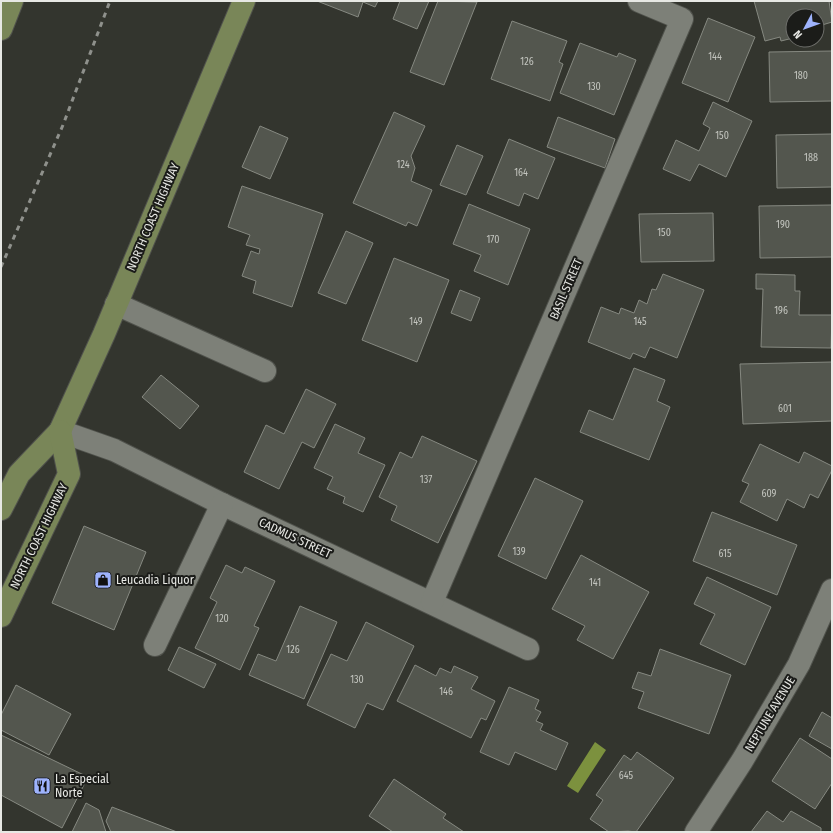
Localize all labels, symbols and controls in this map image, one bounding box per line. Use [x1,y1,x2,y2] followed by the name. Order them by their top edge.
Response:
[785,8,825,48] north arrow
[791,27,805,41] text: N
[708,51,722,63] house number: 144
[520,56,534,68] house number: 126
[794,70,808,82] house number: 180
[587,81,601,93] house number: 130
[715,130,729,142] house number: 150
[804,152,818,164] house number: 188
[397,159,410,171] house number: 124
[124,161,182,273] street label: NORTH COAST HIGHWAY
[514,167,528,179] house number: 164
[776,219,790,231] house number: 190
[657,227,671,239] house number: 150
[486,234,500,246] house number: 170
[547,256,585,321] street label: BASIL STREET
[774,305,788,317] house number: 196
[409,316,423,328] house number: 149
[633,316,647,328] house number: 145
[778,403,792,415] house number: 601
[420,474,432,486] house number: 137
[7,481,71,591] street label: NORTH COAST HIGHWAY
[762,488,777,500] house number: 609
[257,515,334,561] street label: CADMUS STREET
[512,546,526,558] house number: 139
[719,548,732,560] house number: 615
[93,570,113,590] shop icon: Leucadia Liquor
[116,573,195,587] place label: Leucadia Liquor
[589,577,601,589] house number: 141
[215,613,229,625] house number: 120
[286,644,300,656] house number: 126
[350,674,364,686] house number: 130
[742,674,798,754] street label: NEPTUNE AVENUE
[439,686,453,698] house number: 146
[619,770,634,782] house number: 645
[55,772,109,800] place label: La Especial Norte
[32,776,52,796] restaurant icon: La Especial Norte

